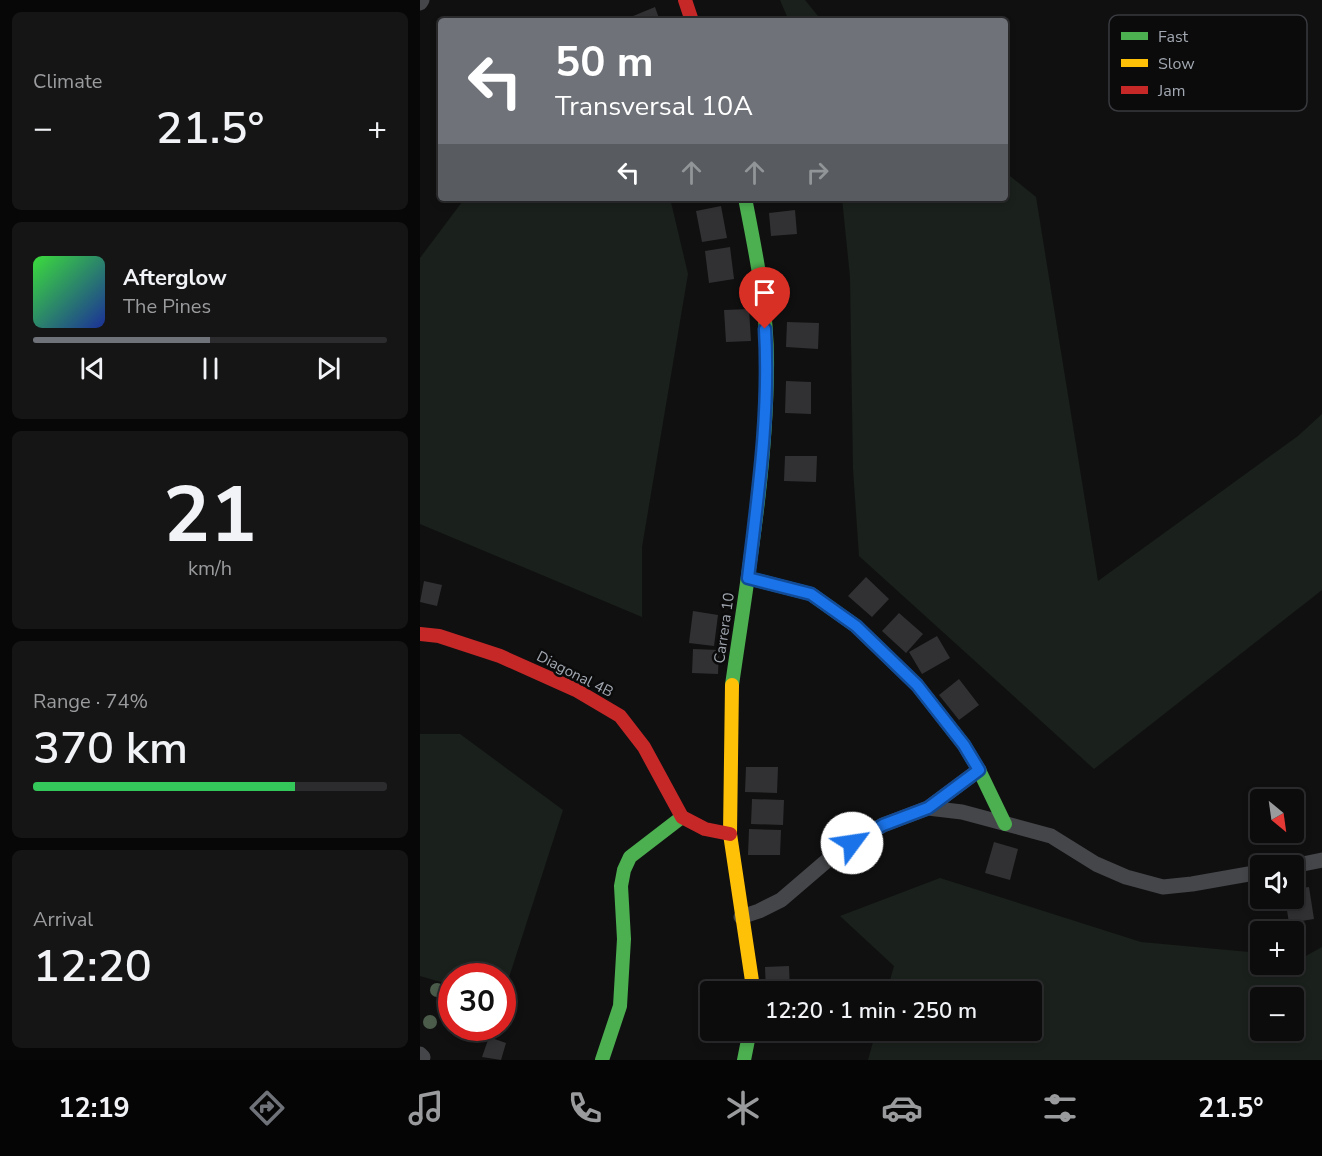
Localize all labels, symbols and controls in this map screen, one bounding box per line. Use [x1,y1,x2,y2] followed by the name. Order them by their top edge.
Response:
[1109,15,1307,111] legend
[1158,26,1189,48] text: Fast
[555,34,654,91] text: 50 m
[456,42,534,120] icon: left
[1158,53,1195,75] text: Slow
[33,68,102,95] text: Climate
[1157,80,1185,102] text: Jam
[555,88,753,125] text: Transversal 10A
[156,98,264,159] text: 21.5°
[33,106,53,151] text: −
[367,106,387,151] text: +
[612,156,645,189] icon: left
[675,156,708,189] icon: ahead
[738,156,771,189] icon: ahead
[801,156,834,189] icon: right
[123,263,227,293] text: Afterglow
[739,267,790,329] pin
[748,276,781,309] icon: arrive
[123,293,211,320] text: The Pines
[76,352,109,385] icon: previous
[194,352,227,385] icon: pause
[312,352,345,385] icon: next
[163,462,257,569] text: 21
[188,555,232,582] text: km/h
[709,591,739,665] street label: Carrera 10
[533,646,617,702] street label: Diagonal 4B
[33,688,148,715] text: Range · 74%
[33,718,188,779] text: 370 km
[1250,789,1304,843] north arrow
[1250,789,1304,1041] map controls
[820,811,884,875] position arrow
[1250,855,1304,909] button: sound
[33,906,93,933] text: Arrival
[1250,921,1304,975] button: +
[33,936,152,997] text: 12:20
[438,963,516,1041] speed limit sign: 30
[1250,987,1304,1041] button: −
[765,996,977,1026] text: 12:20 · 1 min · 250 m
[246,1087,288,1129] icon: directions
[405,1087,447,1129] icon: music
[564,1087,606,1129] icon: phone
[722,1087,764,1129] icon: climate
[881,1087,923,1129] icon: car
[1039,1087,1081,1129] icon: filters
[58,1090,130,1127] text: 12:19
[1198,1090,1264,1127] text: 21.5°

